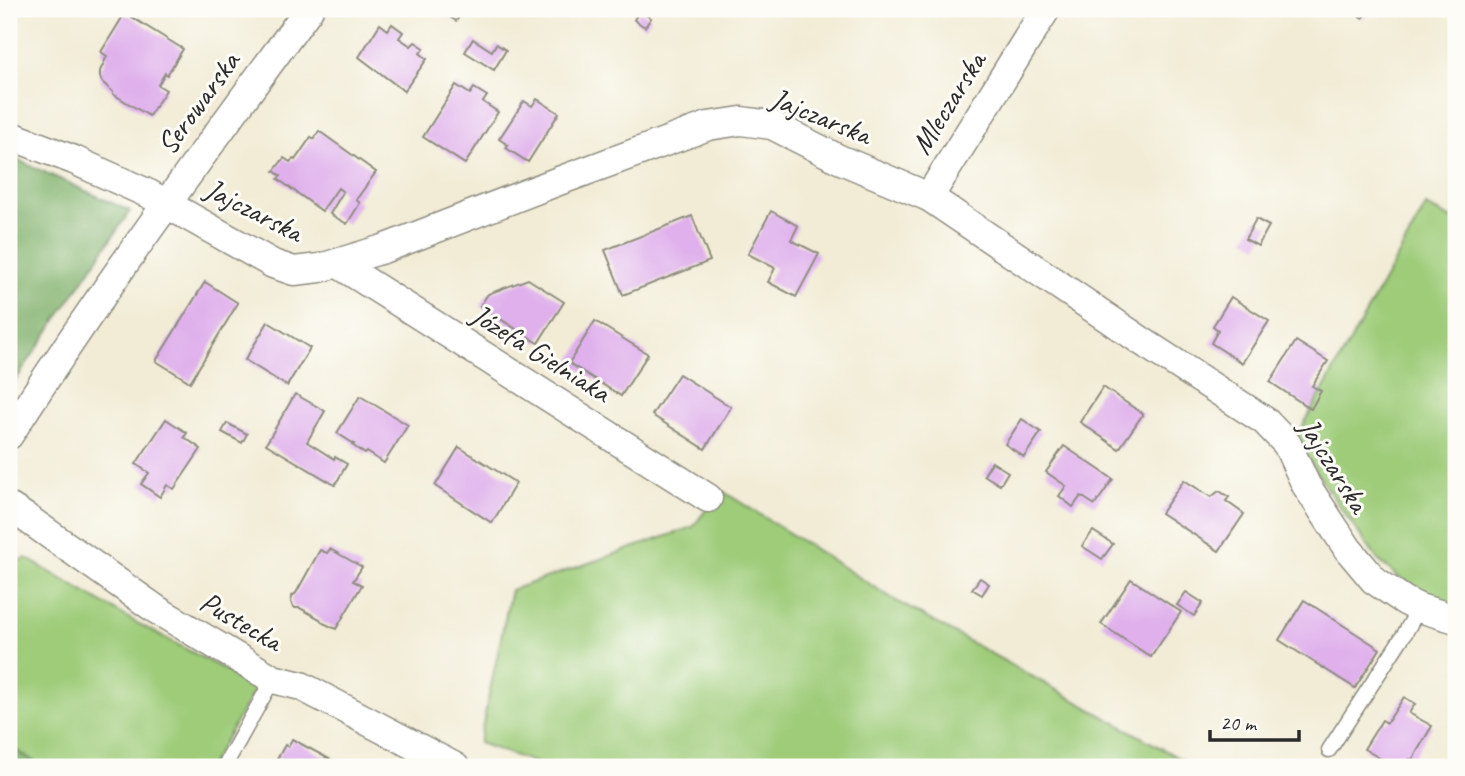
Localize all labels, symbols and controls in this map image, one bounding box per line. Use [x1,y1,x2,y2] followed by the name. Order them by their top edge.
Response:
[148,43,249,162] street label: Serowarska
[902,43,995,161] street label: Mleczarska
[764,78,879,154] street label: Jajczarska
[197,168,312,252] street label: Jajczarska
[462,294,619,412] street label: Józefa Gielniaka
[1289,409,1379,522] street label: Jajczarska
[193,582,291,661] street label: Pustecka
[1210,699,1299,743] scale bar
[1220,710,1258,736] text: 20 m

